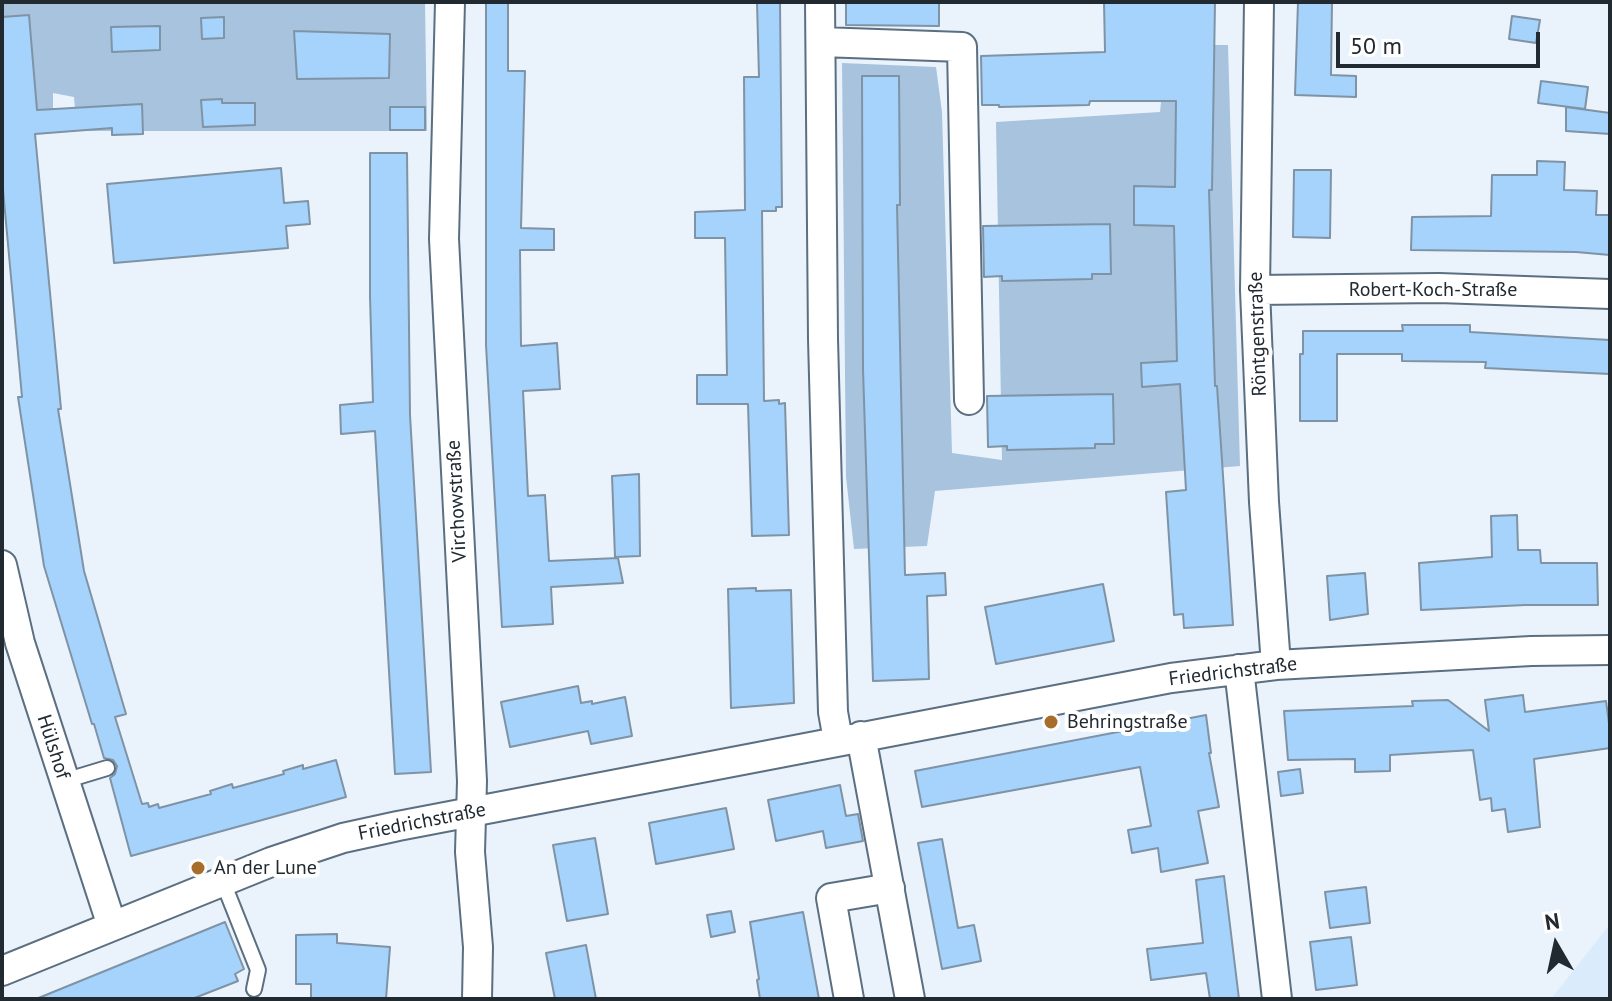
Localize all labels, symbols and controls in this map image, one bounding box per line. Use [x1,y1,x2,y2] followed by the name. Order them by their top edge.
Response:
[1340,16,1544,66] scale bar
[1350,30,1402,61] text: 50 m
[1244,271,1272,397] street label: Röntgenstraße
[1349,278,1517,302] street label: Robert-Koch-Straße
[442,439,472,563] street label: Virchowstraße
[1167,652,1299,692] street label: Friedrichstraße
[1067,710,1188,734] place label: Behringstraße
[31,712,75,782] street label: Hülshof
[1042,713,1060,731] marker: Behringstraße
[356,798,488,846] street label: Friedrichstraße
[214,856,317,880] place label: An der Lune
[189,859,207,877] marker: An der Lune
[1516,905,1596,985] north arrow
[1543,906,1562,936] text: N

